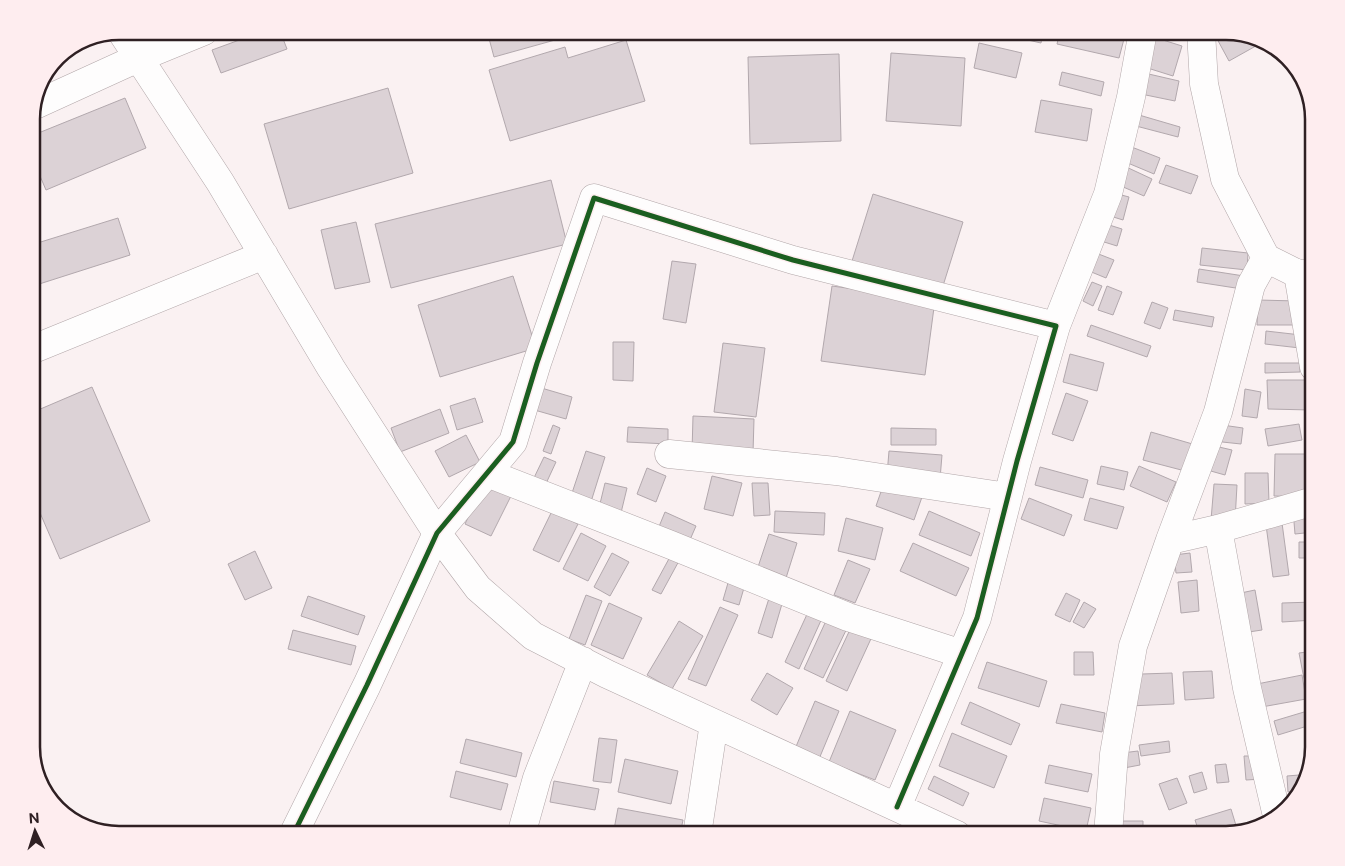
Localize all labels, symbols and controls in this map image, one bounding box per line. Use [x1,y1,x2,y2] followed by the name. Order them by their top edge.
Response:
[10,806,60,856] north arrow
[28,810,40,826] text: N

